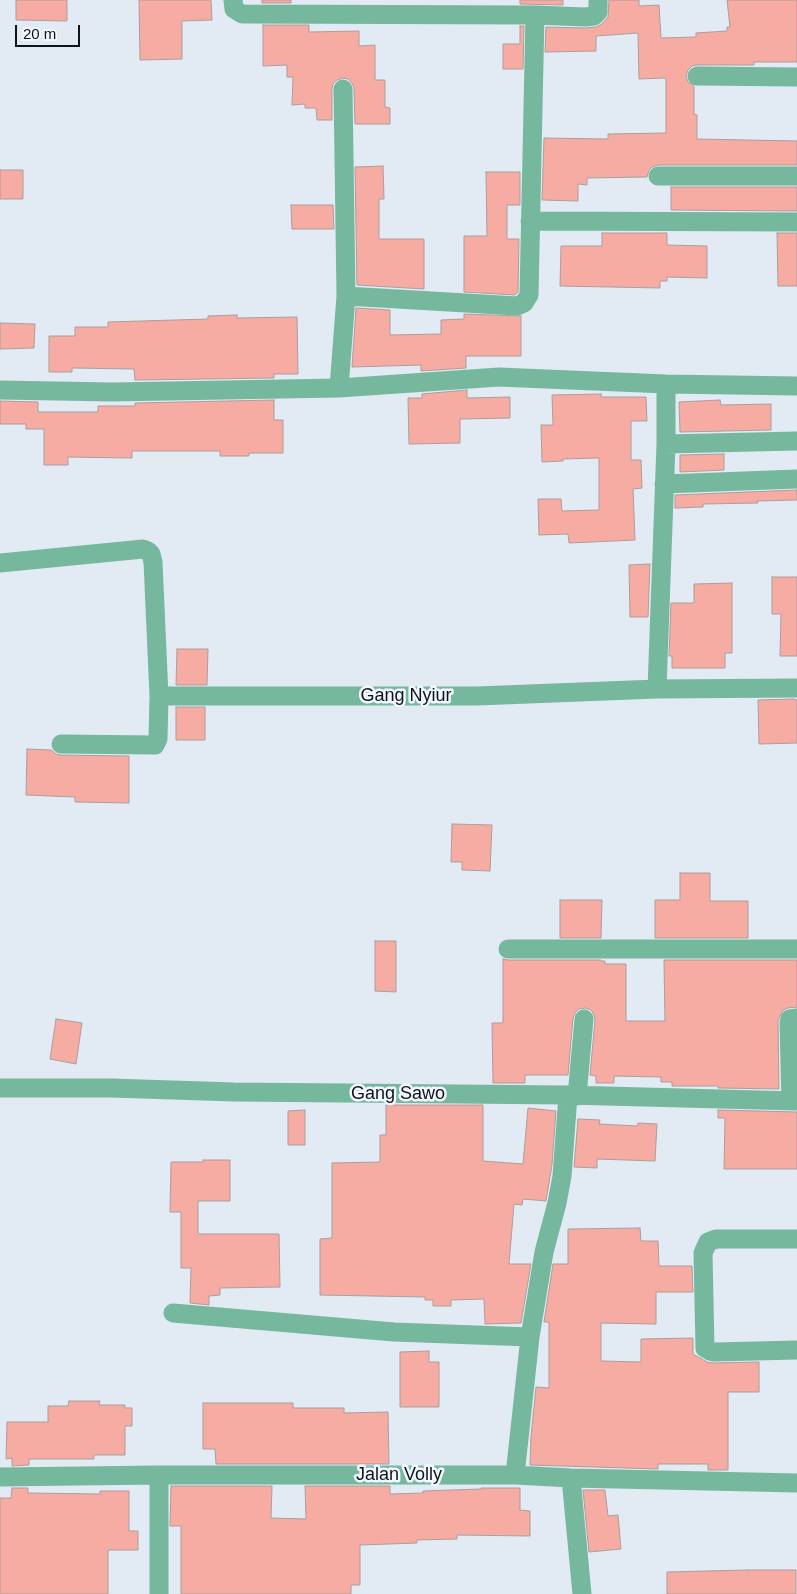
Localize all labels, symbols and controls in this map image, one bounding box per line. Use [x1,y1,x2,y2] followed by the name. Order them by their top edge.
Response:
[18,15,82,47] scale bar
[23,25,56,42] text: 20 m
[360,685,452,707] street label: Gang Nyiur
[351,1083,445,1105] street label: Gang Sawo
[356,1464,442,1486] street label: Jalan Volly

